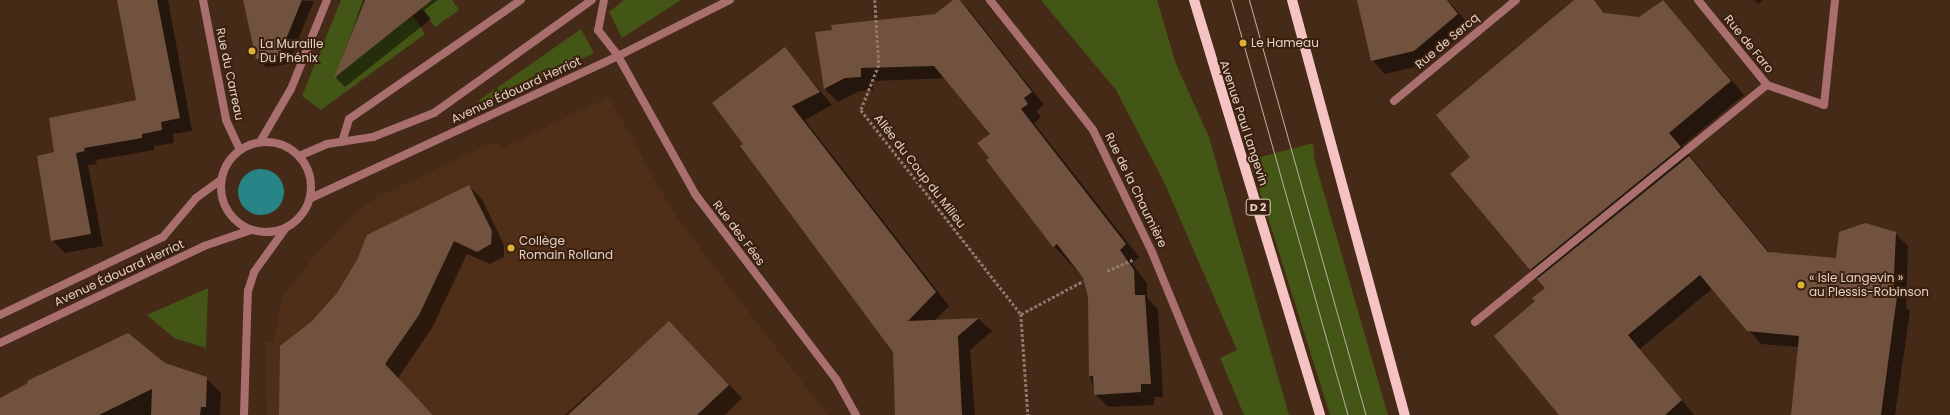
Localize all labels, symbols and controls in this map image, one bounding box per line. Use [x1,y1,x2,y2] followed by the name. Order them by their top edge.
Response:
[1412,10,1482,72] street label: Rue de Sercq
[1721,12,1777,76] street label: Rue de Faro
[213,26,247,122] street label: Rue du Carreau
[1251,36,1319,50] place label: Le Hameau
[260,37,323,65] place label: La Muraille Du Phénix
[1238,38,1248,48] marker: Le Hameau
[247,46,257,56] marker: La Muraille Du Phénix
[449,54,583,126] street label: Avenue Édouard Herriot
[1217,58,1271,188] street label: Avenue Paul Langevin
[871,111,969,231] street label: Allée du Coup du Milieu
[1102,130,1170,250] street label: Rue de la Chaumière
[710,198,768,268] street label: Rue des Fées
[1245,198,1271,216] road number: D 2
[519,234,613,262] place label: Collège Romain Rolland
[52,237,186,309] street label: Avenue Édouard Herriot
[506,243,516,253] marker: Collège Romain Rolland
[1809,271,1929,299] place label: « Isle Langevin » au Plessis-Robinson
[1796,280,1806,290] marker: « Isle Langevin » au Plessis-Robinson

